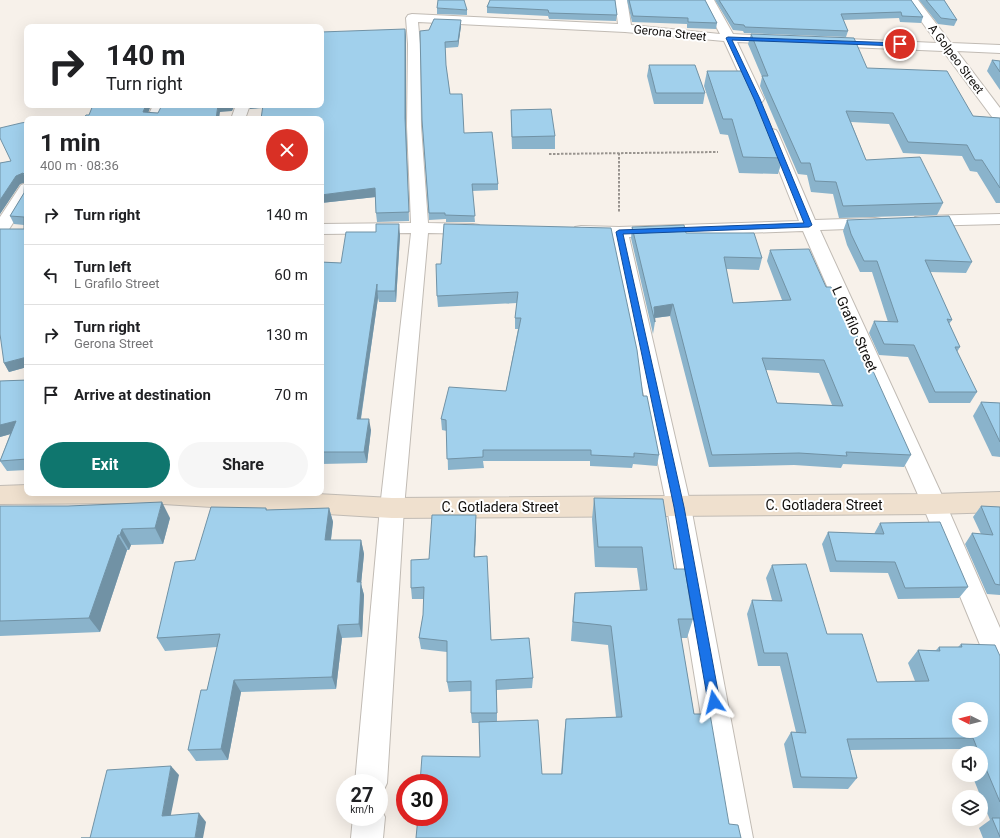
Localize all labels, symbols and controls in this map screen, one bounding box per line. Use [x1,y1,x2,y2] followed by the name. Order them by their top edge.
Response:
[633,22,707,44] street label: Gerona Street
[925,22,987,97] street label: A Golpeo Street
[883,27,917,61] pin
[889,33,911,55] icon: arrive
[106,39,185,72] text: 140 m
[40,40,92,92] icon: right
[106,73,183,94] text: Turn right
[40,129,100,157] text: 1 min
[266,129,308,171] button: close
[40,158,119,173] text: 400 m · 08:36
[40,204,62,226] icon: right
[74,206,140,224] text: Turn right
[266,206,308,224] text: 140 m
[74,258,131,276] text: Turn left
[40,264,62,286] icon: left
[274,266,308,284] text: 60 m
[74,276,160,291] text: L Grafilo Street
[829,284,881,375] street label: L Grafilo Street
[74,318,140,336] text: Turn right
[40,324,62,346] icon: right
[266,326,308,344] text: 130 m
[74,336,153,351] text: Gerona Street
[40,384,62,406] icon: arrive
[74,386,211,404] text: Arrive at destination
[274,386,308,404] text: 70 m
[40,442,170,488] button: Exit
[178,442,308,488] button: Share
[765,497,883,513] street label: C. Gotladera Street
[441,499,559,515] street label: C. Gotladera Street
[693,681,735,723] position arrow
[952,702,988,738] north arrow
[952,702,988,826] map controls
[952,746,988,782] button: sound
[396,774,448,826] speed limit sign: 30
[351,783,373,807] text: 27
[952,790,988,826] button: layers
[350,804,374,815] text: km/h

